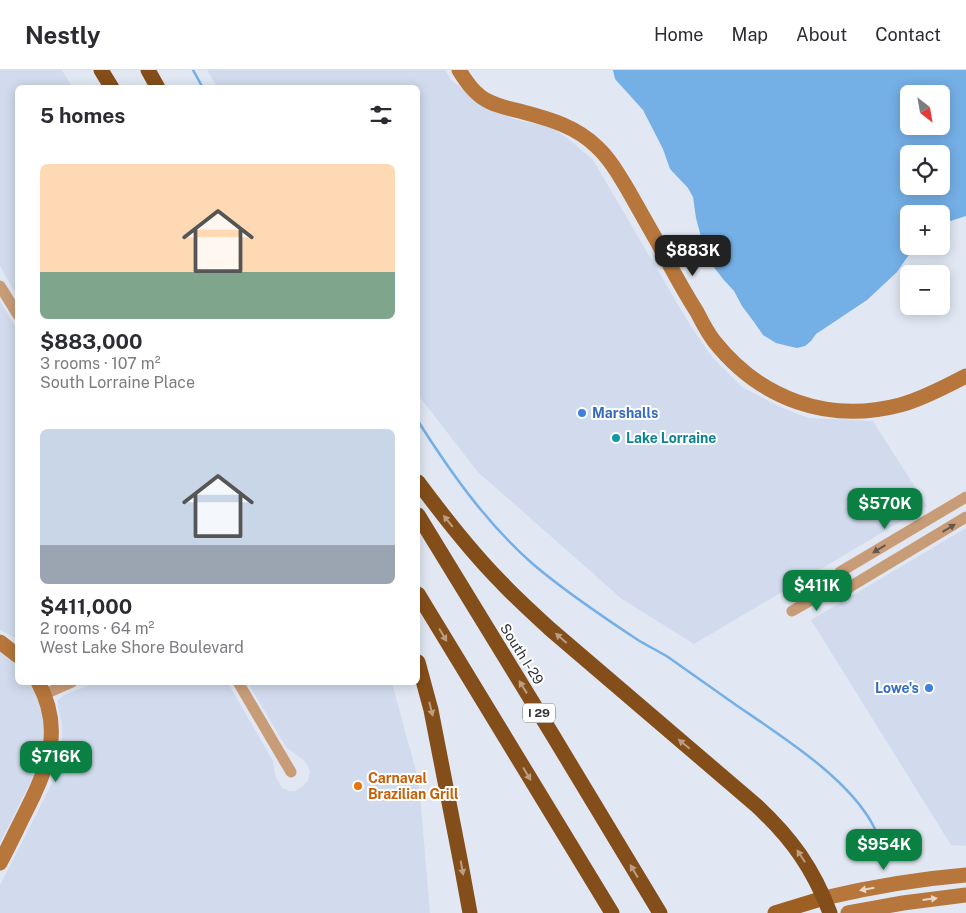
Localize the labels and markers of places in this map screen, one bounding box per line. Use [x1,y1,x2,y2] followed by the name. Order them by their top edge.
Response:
[658,234,728,277] pin: $883K
[592,405,658,421] place label: Marshalls
[576,407,588,419] marker: Marshalls
[626,430,716,446] place label: Lake Lorraine
[610,432,622,444] marker: Lake Lorraine
[850,488,920,530] pin: $570K
[782,570,852,612] pin: $411K
[875,680,919,696] place label: Lowe's
[923,682,935,694] marker: Lowe's
[21,740,91,783] pin: $716K
[368,770,459,802] place label: Carnaval Brazilian Grill
[352,780,364,792] marker: Carnaval Brazilian Grill
[849,828,919,871] pin: $954K

